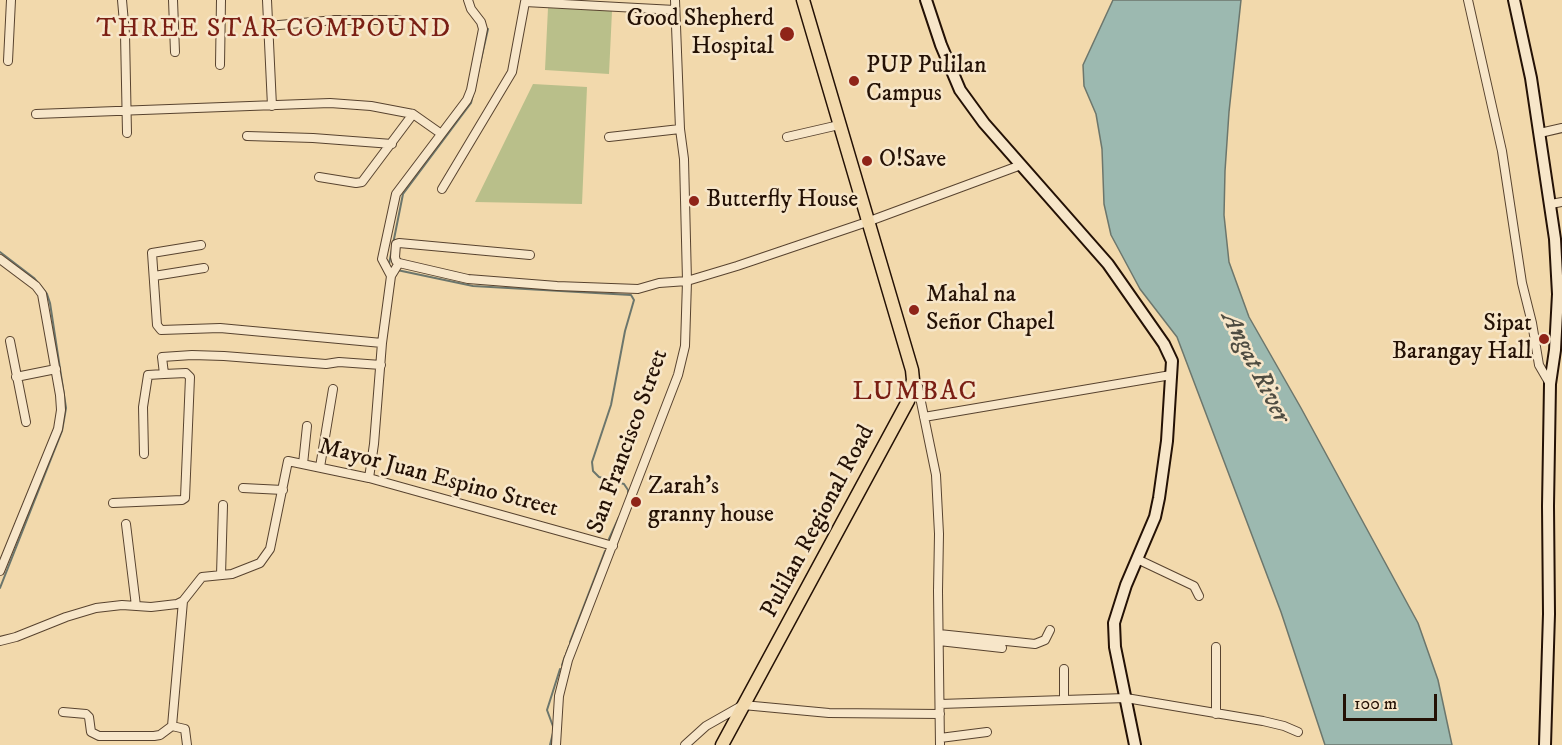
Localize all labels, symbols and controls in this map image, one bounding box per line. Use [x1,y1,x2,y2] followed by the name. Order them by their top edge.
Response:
[627,6,774,62] place label: Good Shepherd Hospital
[96,15,452,47] district label: THREE STAR COMPOUND
[778,25,796,43] marker: Good Shepherd Hospital
[866,53,986,109] place label: PUP Pulilan Campus
[847,74,861,88] marker: PUP Pulilan Campus
[879,147,946,175] place label: O!Save
[860,154,874,168] marker: O!Save
[706,187,858,215] place label: Butterfly House
[687,194,701,208] marker: Butterfly House
[926,282,1055,338] place label: Mahal na Señor Chapel
[907,303,921,317] marker: Mahal na Señor Chapel
[1213,307,1295,429] water label: Angat River
[1392,311,1532,367] place label: Sipat Barangay Hall
[1537,332,1551,346] marker: Sipat Barangay Hall
[582,346,676,538] street label: San Francisco Street
[852,377,978,409] district label: LUMBAC
[756,421,882,623] street label: Pulilan Regional Road
[315,433,561,525] street label: Mayor Juan Espino Street
[648,474,774,530] place label: Zarah's granny house
[629,495,643,509] marker: Zarah's granny house
[1346,682,1440,720] scale bar
[1354,693,1397,715] text: 100 m

